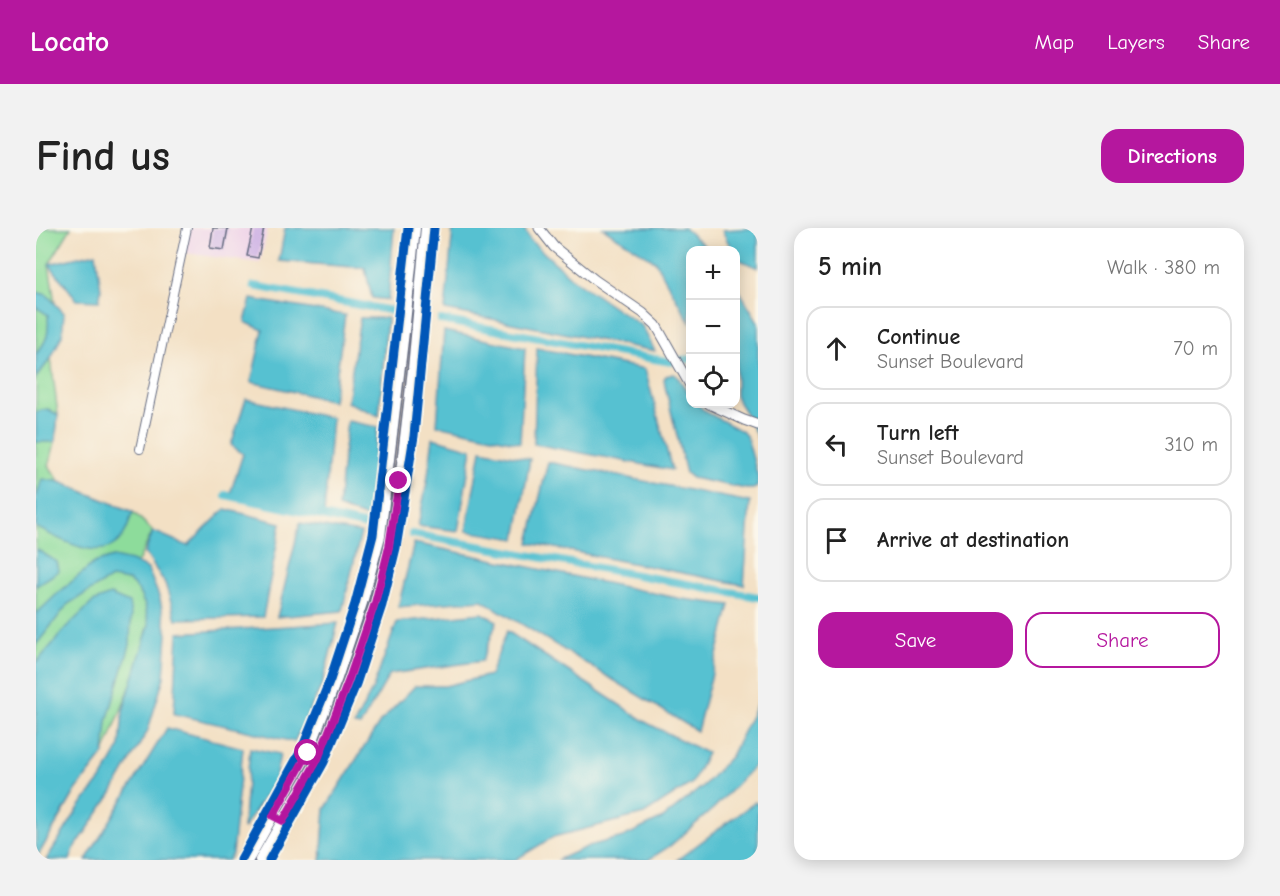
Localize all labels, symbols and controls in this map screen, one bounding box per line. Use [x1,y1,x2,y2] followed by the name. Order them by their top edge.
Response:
[30,26,109,58] text: Locato
[1035,30,1074,54] text: Map
[1107,30,1165,54] text: Layers
[1198,30,1250,54] text: Share
[1101,129,1244,183] button: Directions
[36,132,170,181] text: Find us
[686,246,740,408] map controls
[686,246,740,300] button: +
[818,252,882,282] text: 5 min
[1107,256,1220,279] text: Walk · 380 m
[686,300,740,354] button: −
[877,324,960,350] text: Continue
[820,332,853,365] icon: ahead
[1173,337,1218,360] text: 70 m
[877,350,1024,373] text: Sunset Boulevard
[686,354,740,408] button: locate
[877,420,959,446] text: Turn left
[820,428,853,461] icon: left
[1165,433,1218,456] text: 310 m
[877,446,1024,469] text: Sunset Boulevard
[385,467,411,493] route end
[820,524,853,557] icon: arrive
[877,527,1069,553] text: Arrive at destination
[818,612,1013,668] button: Save
[1025,612,1220,668] button: Share
[294,739,320,765] route start

